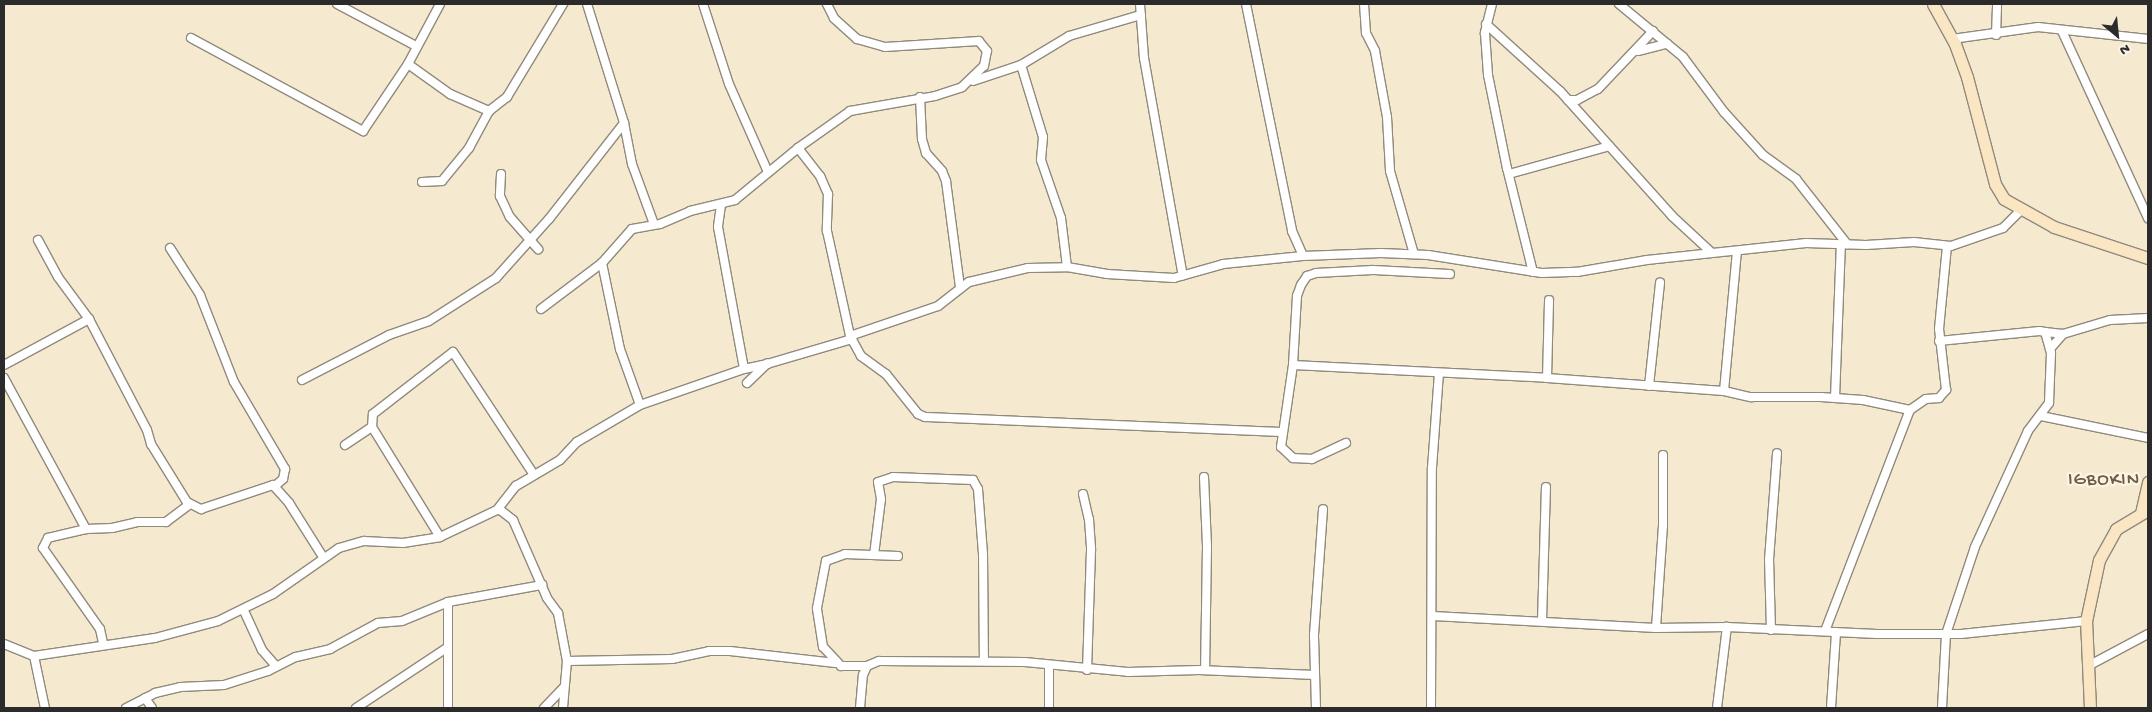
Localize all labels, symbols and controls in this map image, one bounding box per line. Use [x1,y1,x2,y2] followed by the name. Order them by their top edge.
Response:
[2092,10,2142,60] north arrow
[2116,39,2132,58] text: N
[2067,470,2141,492] district label: IGBOKIN

